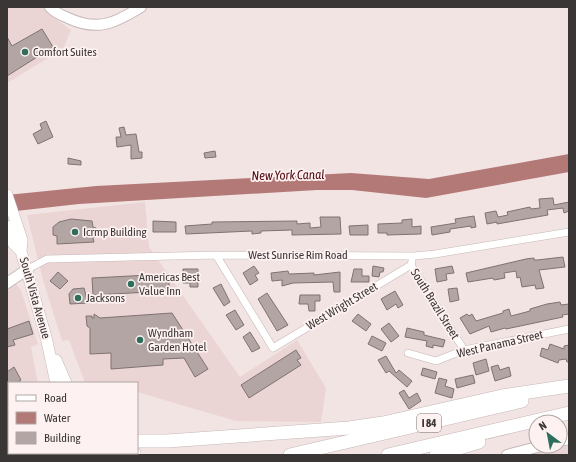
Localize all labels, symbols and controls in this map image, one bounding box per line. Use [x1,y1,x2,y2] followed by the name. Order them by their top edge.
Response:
[33,45,97,59] place label: Comfort Suites
[20,47,30,57] marker: Comfort Suites
[251,167,325,183] water label: New York Canal
[83,225,148,239] place label: Icrmp Building
[70,227,80,237] marker: Icrmp Building
[248,248,348,262] street label: West Sunrise Rim Road
[17,256,53,340] street label: South Vista Avenue
[408,266,462,342] street label: South Brazil Street
[139,270,201,298] place label: Americas Best Value Inn
[126,279,136,289] marker: Americas Best Value Inn
[304,279,381,333] street label: West Wright Street
[86,291,125,305] place label: Jacksons
[73,293,83,303] marker: Jacksons
[148,326,207,354] place label: Wyndham Garden Hotel
[456,327,545,361] street label: West Panama Street
[135,335,145,345] marker: Wyndham Garden Hotel
[8,382,138,454] legend
[44,391,67,405] text: Road
[44,411,71,425] text: Water
[417,414,441,432] road number: I 84
[528,414,568,454] north arrow
[537,419,549,432] text: N
[44,431,82,445] text: Building

